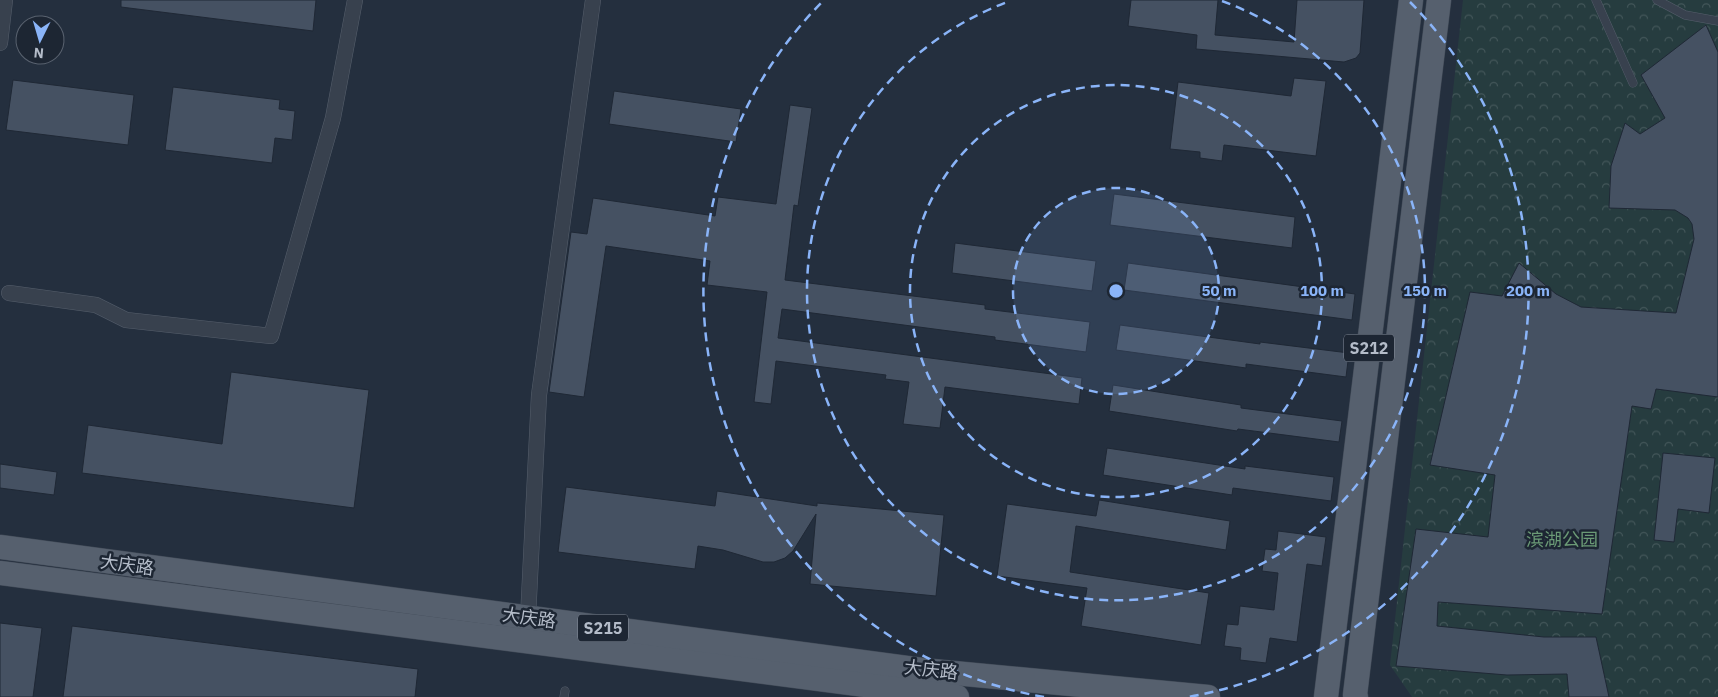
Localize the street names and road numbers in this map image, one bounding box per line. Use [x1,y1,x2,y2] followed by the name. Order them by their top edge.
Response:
[1344,334,1394,362] road number: S212
[99,549,155,580] street label: 大庆路
[501,602,557,633] street label: 大庆路
[578,614,628,641] road number: S215
[903,655,959,684] street label: 大庆路

